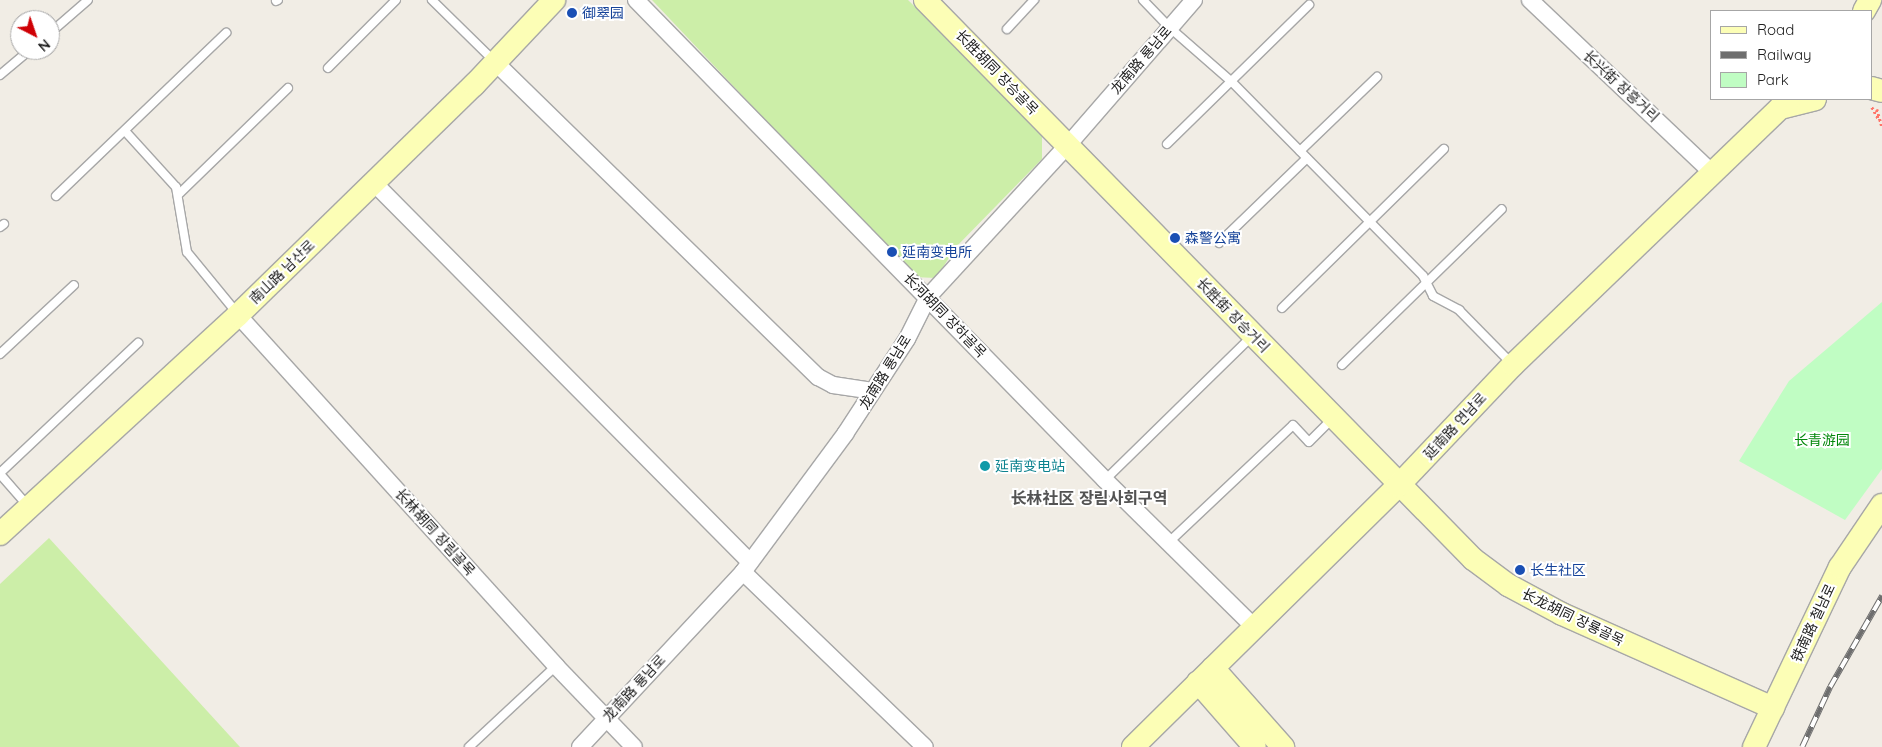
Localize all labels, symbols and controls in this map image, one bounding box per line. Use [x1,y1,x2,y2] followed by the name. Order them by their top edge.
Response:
[582,5,624,21] place label: 御翠园
[566,7,578,19] marker: 御翠园
[10,10,60,60] north arrow
[1710,10,1872,100] legend
[1757,20,1794,39] text: Road
[1107,23,1175,97] street label: 龙南路 룡남로
[952,26,1042,118] street label: 长胜胡同 장승골목
[34,35,54,56] text: N
[1757,45,1812,64] text: Railway
[1580,47,1662,125] street label: 长兴街 장흥거리
[1757,70,1789,89] text: Park
[1185,230,1241,246] place label: 森警公寓
[1169,232,1181,244] marker: 森警公寓
[246,237,318,307] street label: 南山路 남산로
[902,244,972,260] place label: 延南变电所
[886,246,898,258] marker: 延南变电所
[900,269,990,361] street label: 长河胡同 장하골목
[1193,274,1273,356] street label: 长胜街 장승거리
[855,332,915,412] street label: 龙南路 룡남로
[1420,389,1490,463] street label: 延南路 연남로
[1794,432,1850,448] park label: 长青游园
[995,458,1065,474] place label: 延南变电站
[979,460,991,472] marker: 延南变电站
[392,485,478,579] street label: 长林胡同 장림골목
[1011,488,1167,508] district label: 长林社区 장림사회구역
[1530,562,1586,578] place label: 长生社区
[1514,564,1526,576] marker: 长生社区
[1788,581,1838,665] street label: 铁南路 철남로
[1519,585,1627,649] street label: 长龙胡同 장룡골목
[599,651,669,725] street label: 龙南路 룡남로

